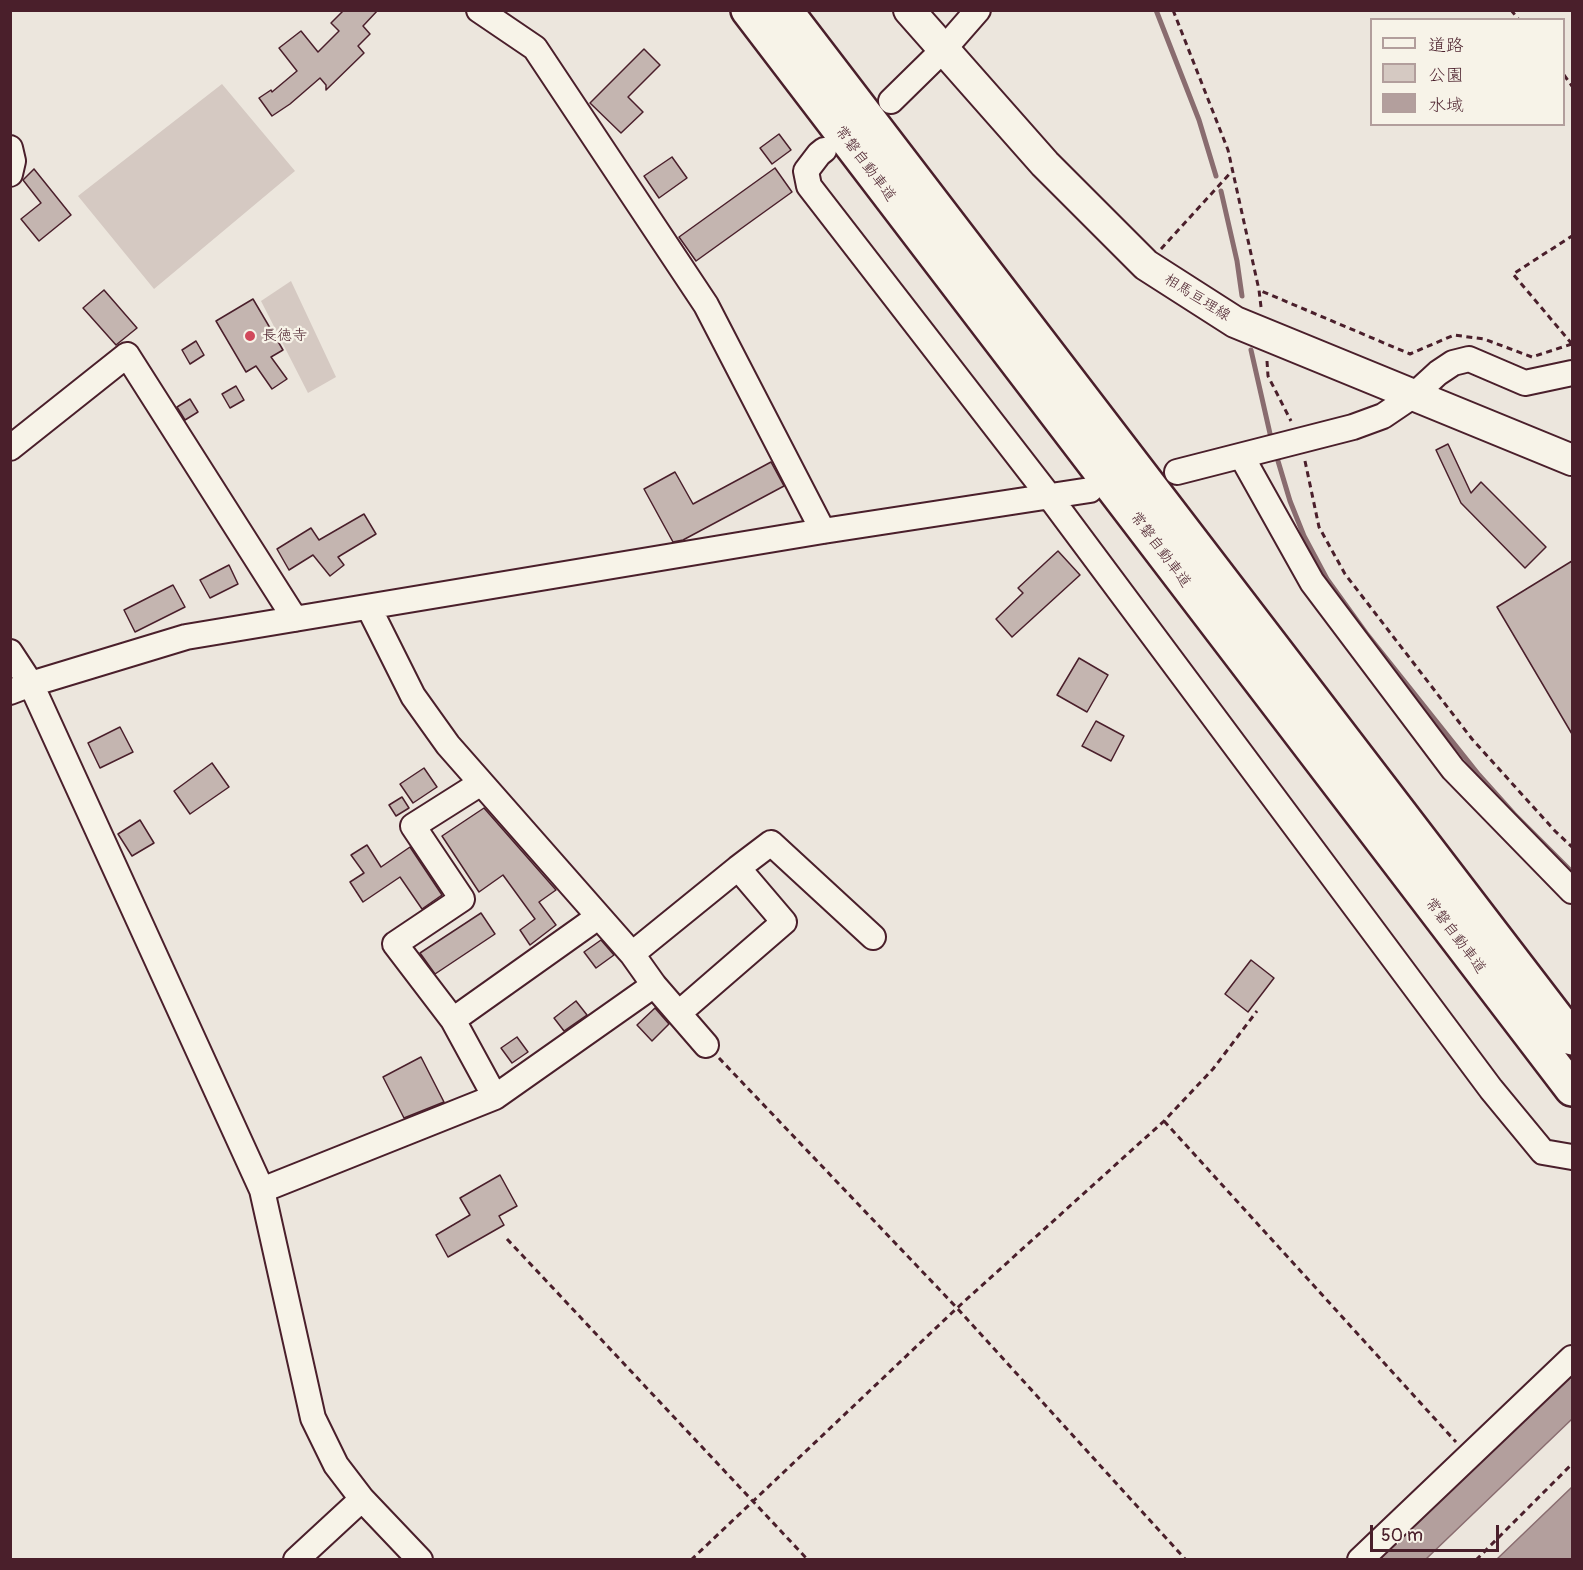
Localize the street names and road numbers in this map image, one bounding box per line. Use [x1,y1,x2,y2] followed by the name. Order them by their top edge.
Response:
[831,123,899,205] street label: 常磐自動車道
[1160,270,1234,326] street label: 相馬亘理線
[1126,509,1194,591] street label: 常磐自動車道
[1421,895,1489,977] street label: 常磐自動車道

